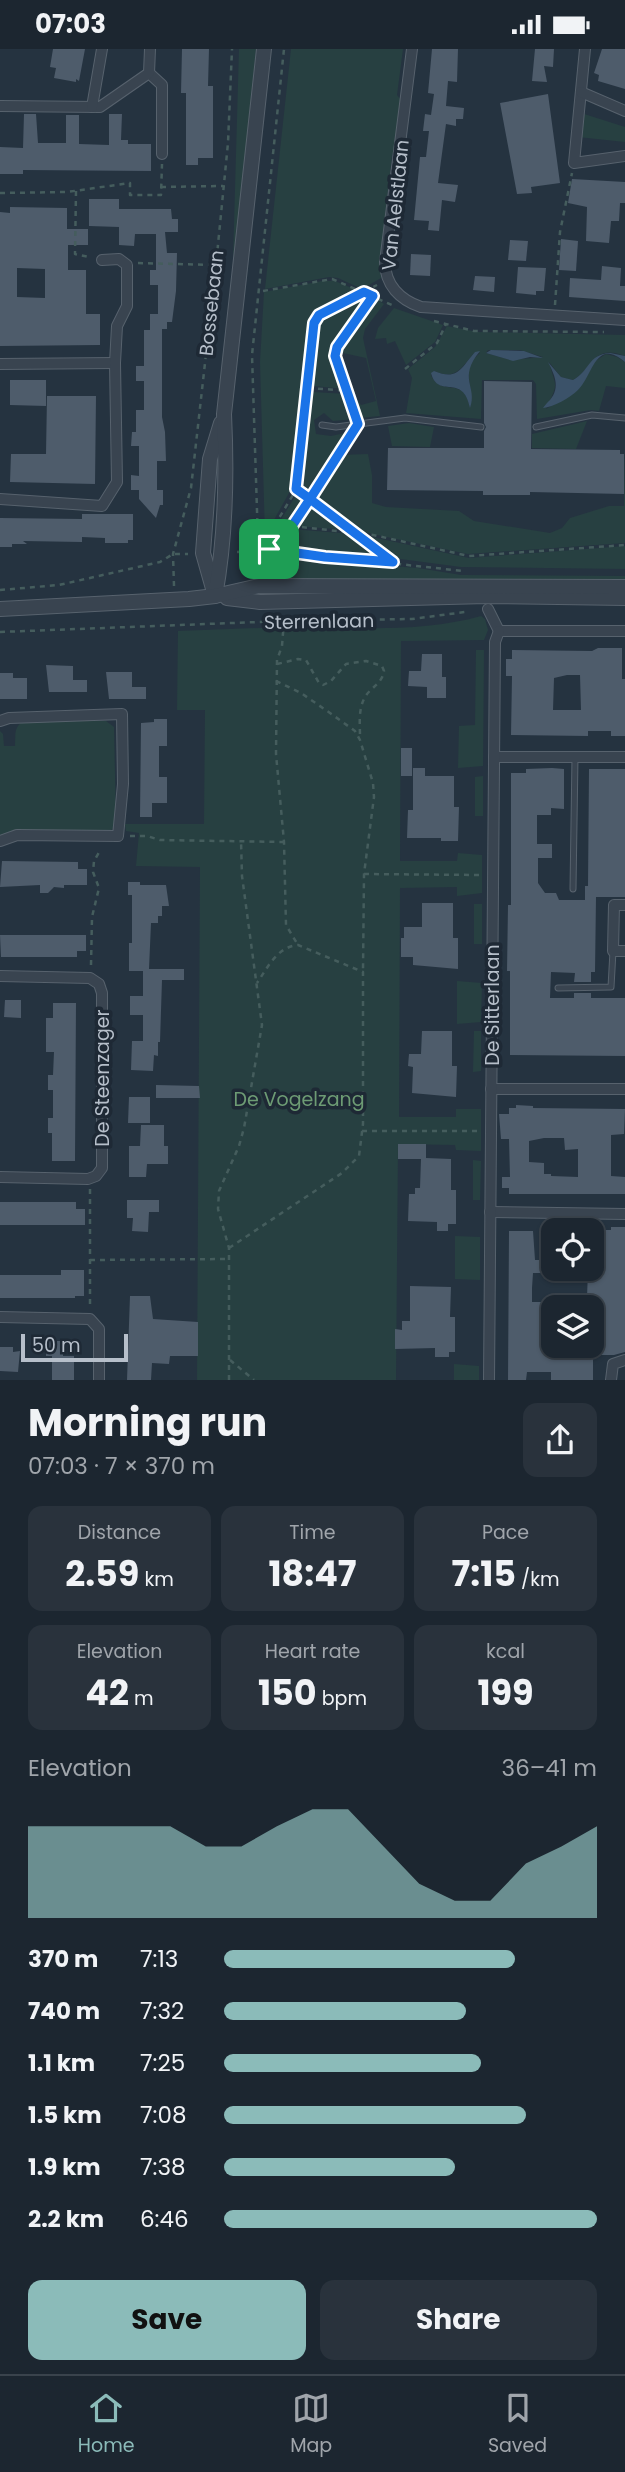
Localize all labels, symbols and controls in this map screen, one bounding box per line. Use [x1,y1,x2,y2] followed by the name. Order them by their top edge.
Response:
[35,6,106,42] text: 07:03
[375,138,416,272] street label: Van Aelstlaan
[193,249,230,357] street label: Bossebaan
[239,519,299,579] pin
[250,530,288,568] icon: arrive
[264,607,374,636] street label: Sterrenlaan
[479,944,506,1066] street label: De Sitterlaan
[89,1009,116,1147] street label: De Steenzager
[233,1086,365,1113] park label: De Vogelzang
[541,1218,604,1358] map controls
[541,1218,604,1281] button: locate
[541,1295,604,1358] button: layers
[21,1331,128,1363] scale bar
[32,1332,81,1359] text: 50 m
[28,1396,267,1449] text: Morning run
[523,1403,597,1477] button: share
[28,1450,215,1482] text: 07:03 · 7 × 370 m
[78,1519,161,1546] text: Distance
[289,1519,336,1546] text: Time
[482,1519,529,1546] text: Pace
[65,1549,139,1598] text: 2.59
[268,1549,357,1598] text: 18:47
[451,1549,516,1598] text: 7:15
[139,1566,174,1593] text: km
[516,1566,560,1593] text: /km
[77,1638,162,1665] text: Elevation
[265,1638,360,1665] text: Heart rate
[486,1638,525,1665] text: kcal
[85,1668,129,1717] text: 42
[258,1668,317,1717] text: 150
[477,1668,534,1717] text: 199
[129,1685,154,1712] text: m
[317,1685,367,1712] text: bpm
[28,1752,132,1784] text: Elevation
[502,1752,597,1784] text: 36–41 m
[28,1943,98,1975] text: 370 m
[140,1943,178,1975] text: 7:13
[28,1995,100,2027] text: 740 m
[140,1995,184,2027] text: 7:32
[28,2047,95,2079] text: 1.1 km
[140,2047,185,2079] text: 7:25
[28,2099,102,2131] text: 1.5 km
[140,2099,186,2131] text: 7:08
[28,2151,101,2183] text: 1.9 km
[140,2151,186,2183] text: 7:38
[28,2203,104,2235] text: 2.2 km
[140,2203,189,2235] text: 6:46
[28,2280,306,2360] button: Save
[320,2280,597,2360] button: Share
[78,2389,135,2460] tab: Home
[290,2389,332,2460] tab: Map
[488,2389,547,2460] tab: Saved

